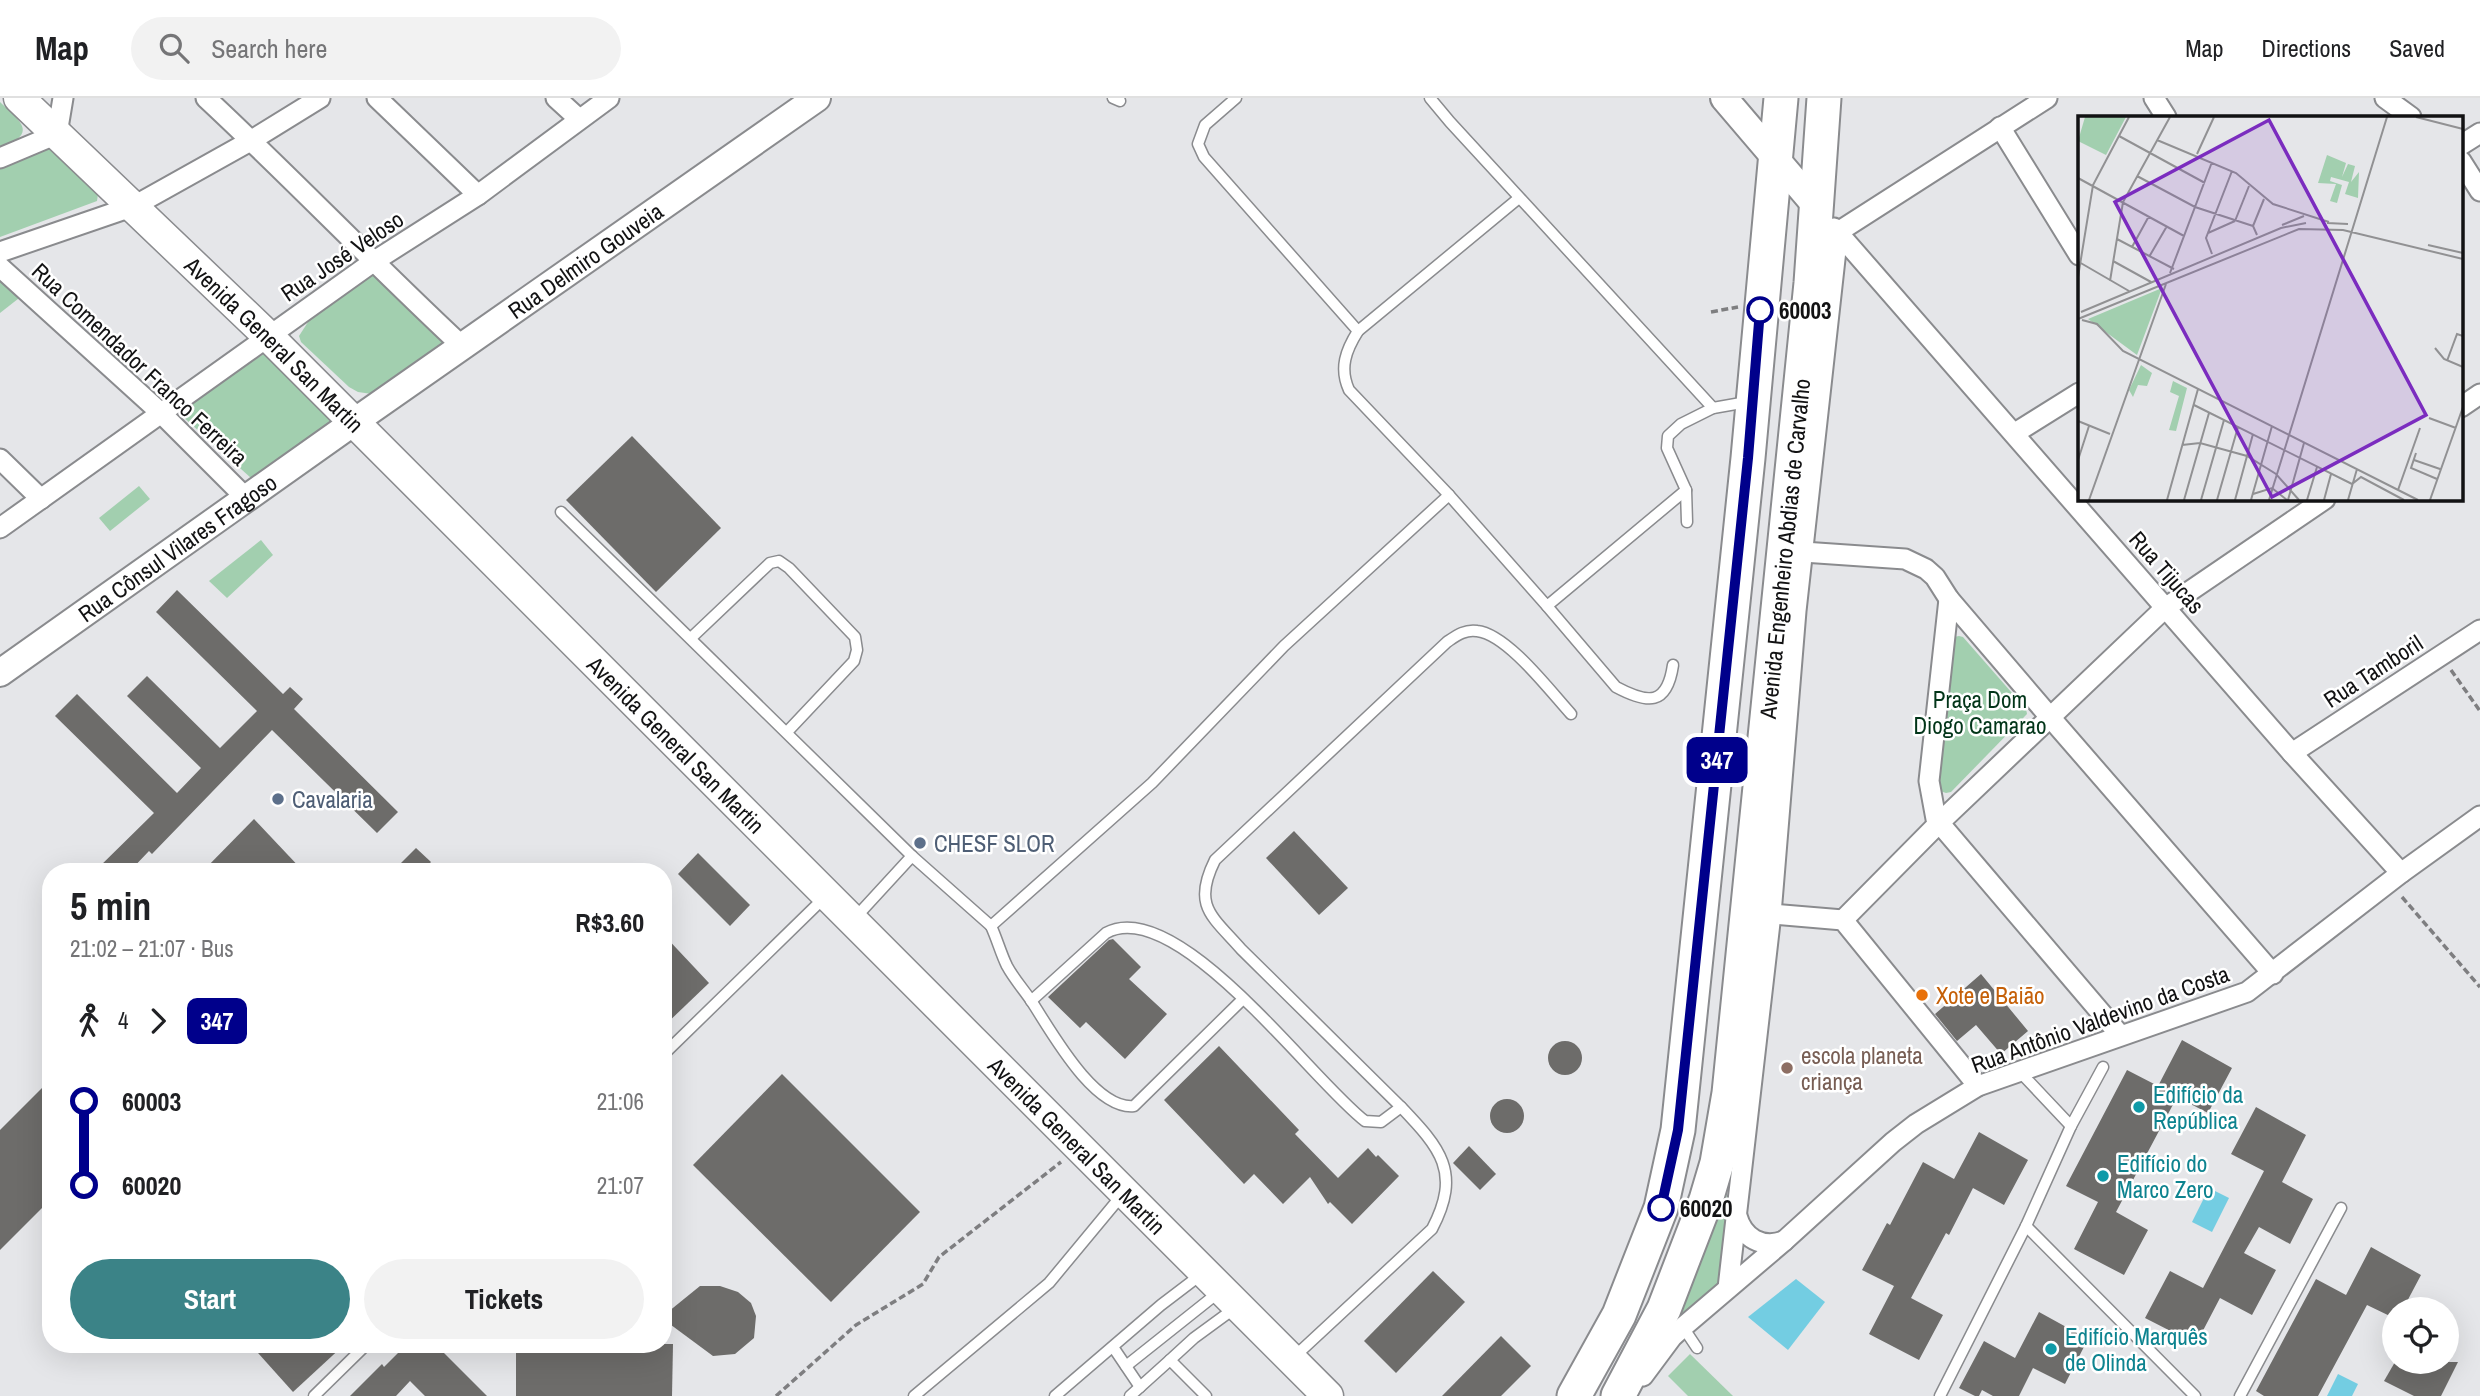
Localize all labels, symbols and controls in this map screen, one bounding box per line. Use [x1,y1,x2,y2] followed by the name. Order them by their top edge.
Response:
[131,17,621,80] search box
[35,26,89,70] text: Map
[155,29,193,67] icon: search
[211,31,327,66] text: Search here
[2185,32,2223,64] text: Map
[2261,32,2351,64] text: Directions
[2389,32,2445,64] text: Saved
[2078,116,2462,500] inset map
[501,195,669,325] street label: Rua Delmiro Gouveia
[275,204,409,308] street label: Rua José Veloso
[178,249,371,439] street label: Avenida General San Martin
[26,256,255,473] street label: Rua Comendador Franco Ferreira
[1779,295,1831,326] place label: 60003
[1747,297,1773,323] marker: 60003
[1751,377,1817,721] street label: Avenida Engenheiro Abdias de Carvalho
[71,466,283,629] street label: Rua Cônsul Vilares Fragoso
[2123,524,2211,620] street label: Rua Tijucas
[2318,627,2428,715] street label: Rua Tamboril
[580,648,772,840] street label: Avenida General San Martin
[1913,684,2047,741] park label: Praça Dom Diogo Camarao
[1677,737,1757,783] line badge: 347
[1701,744,1733,776] text: 347
[292,784,373,815] place label: Cavalaria
[270,791,286,807] marker: Cavalaria
[934,828,1055,859] place label: CHESF SLOR
[912,835,928,851] marker: CHESF SLOR
[70,881,151,932] text: 5 min
[575,905,644,940] text: R$3.60
[70,933,234,964] text: 21:02 – 21:07 · Bus
[1967,958,2234,1080] street label: Rua Antônio Valdevino da Costa
[1936,980,2045,1011] place label: Xote e Baião
[1914,987,1930,1003] marker: Xote e Baião
[70,1002,108,1040] icon: walk
[139,1002,177,1040] icon: forward
[118,1005,129,1036] text: 4
[201,1005,233,1037] text: 347
[1801,1040,1923,1097] place label: escola planeta criança
[981,1049,1173,1241] street label: Avenida General San Martin
[1779,1060,1795,1076] marker: escola planeta criança
[2153,1079,2244,1136] place label: Edifício da República
[122,1084,181,1119] text: 60003
[597,1086,644,1117] text: 21:06
[2131,1099,2147,1115] marker: Edifício da República
[2117,1148,2213,1205] place label: Edifício do Marco Zero
[122,1168,181,1203] text: 60020
[2095,1168,2111,1184] marker: Edifício do Marco Zero
[597,1170,644,1201] text: 21:07
[1680,1193,1732,1224] place label: 60020
[1648,1195,1674,1221] marker: 60020
[70,1259,350,1339] button: Start
[364,1259,644,1339] button: Tickets
[2382,1297,2459,1374] map controls
[2382,1297,2459,1374] button: locate
[2065,1321,2208,1378] place label: Edifício Marquês de Olinda
[2043,1341,2059,1357] marker: Edifício Marquês de Olinda

